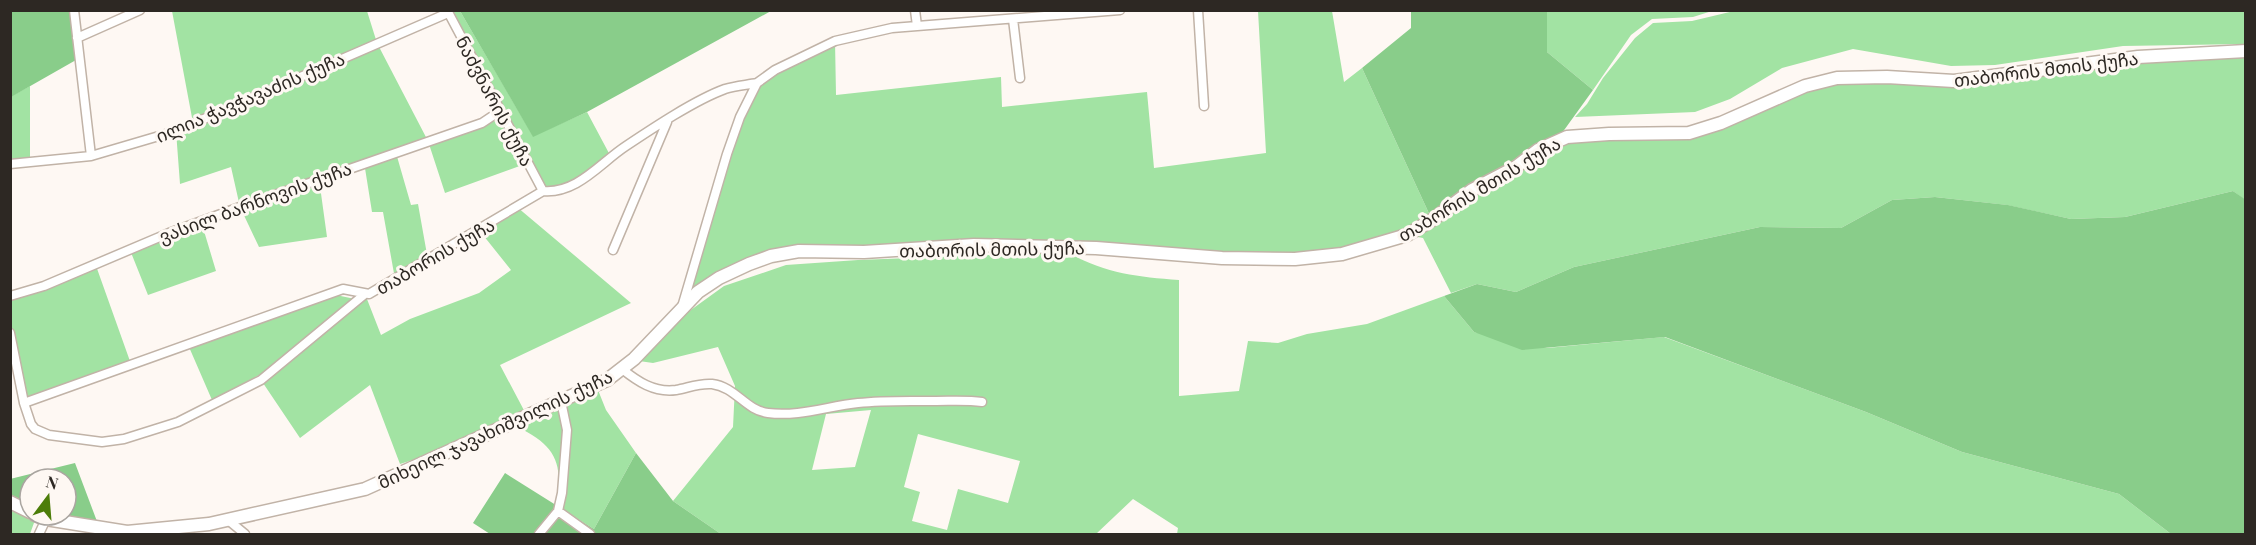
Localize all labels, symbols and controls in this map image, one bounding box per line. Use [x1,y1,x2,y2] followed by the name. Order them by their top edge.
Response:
[451,32,539,170] street label: ნაძვნარის ქუჩა
[152,46,348,148] street label: ილია ჭავჭავაძის ქუჩა
[1952,46,2140,92] street label: თაბორის მთის ქუჩა
[1393,131,1565,247] street label: თაბორის მთის ქუჩა
[155,156,355,248] street label: ვასილ ბარნოვის ქუჩა
[371,212,499,300] street label: თაბორის ქუჩა
[899,235,1085,263] street label: თაბორის მთის ქუჩა
[374,364,616,494] street label: მიხეილ ჯავახიშვილის ქუჩა
[18,467,78,527] north arrow
[44,470,61,494] text: N

